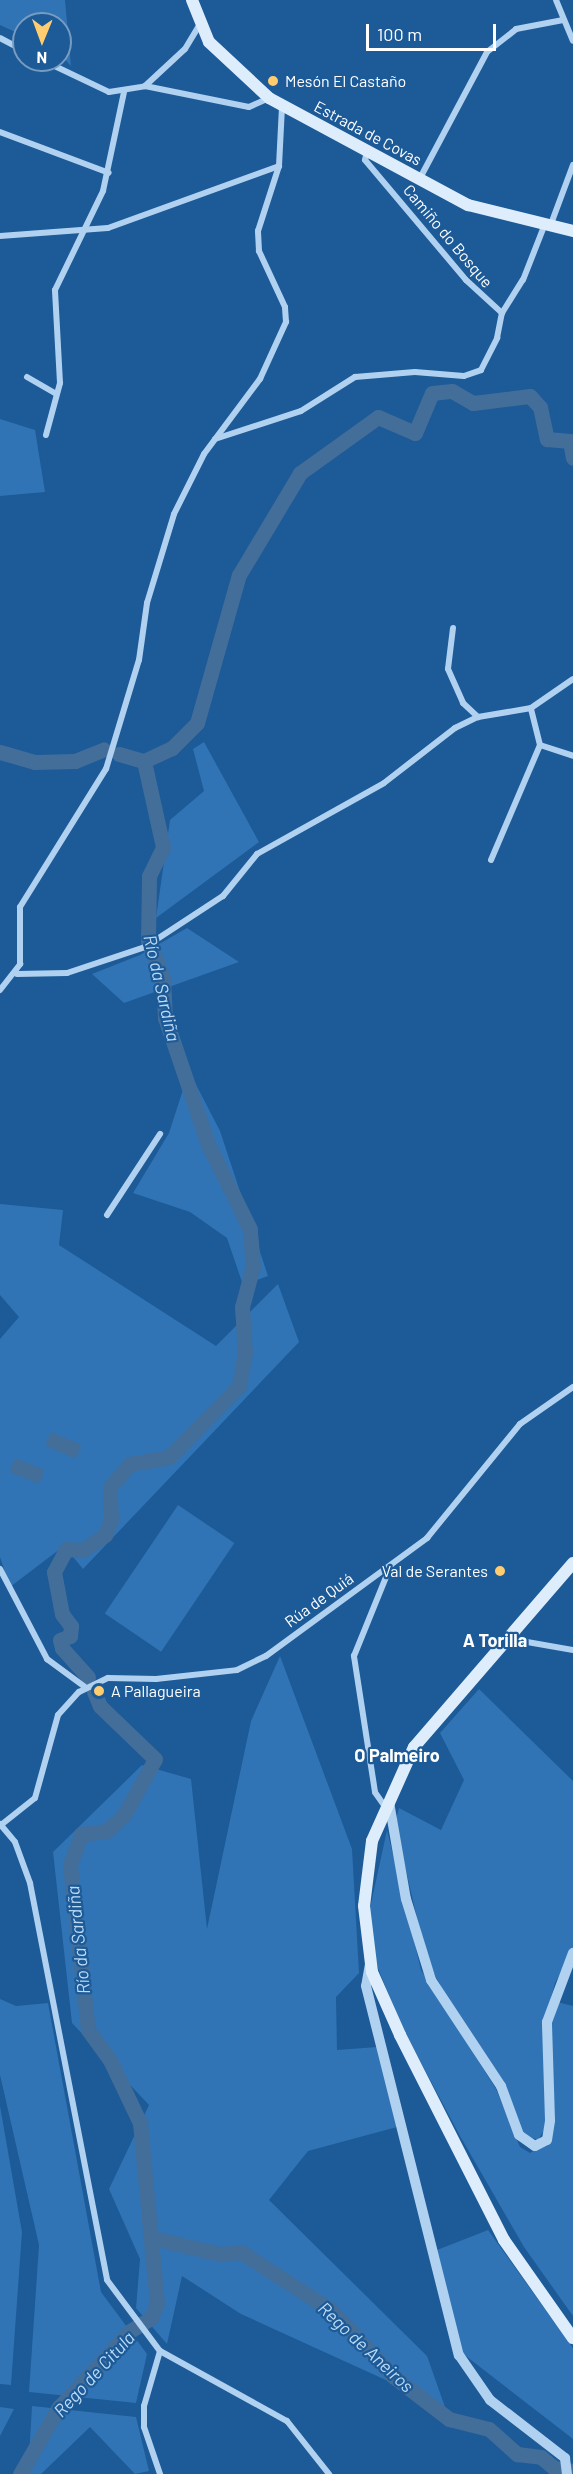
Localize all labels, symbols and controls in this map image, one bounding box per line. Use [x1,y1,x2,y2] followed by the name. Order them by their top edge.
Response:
[12,12,72,72] north arrow
[369,12,500,50] scale bar
[377,23,422,45] text: 100 m
[36,49,47,68] text: N
[285,71,406,91] place label: Mesón El Castaño
[266,74,280,88] marker: Mesón El Castaño
[311,97,425,169] street label: Estrada de Covas
[399,181,497,291] street label: Camiño do Bosque
[139,933,185,1043] water label: Río da Sardiña
[382,1561,488,1581] place label: Val de Serantes
[493,1564,507,1578] marker: Val de Serantes
[281,1569,357,1631] street label: Rúa de Quiá
[463,1629,527,1651] district label: A Torilla
[111,1681,201,1701] place label: A Pallagueira
[92,1684,106,1698] marker: A Pallagueira
[354,1744,440,1766] district label: O Palmeiro
[62,1885,94,1995] water label: Río da Sardiña
[314,2297,418,2397] water label: Rego de Aneiros
[49,2327,139,2421] water label: Rego de Citula

